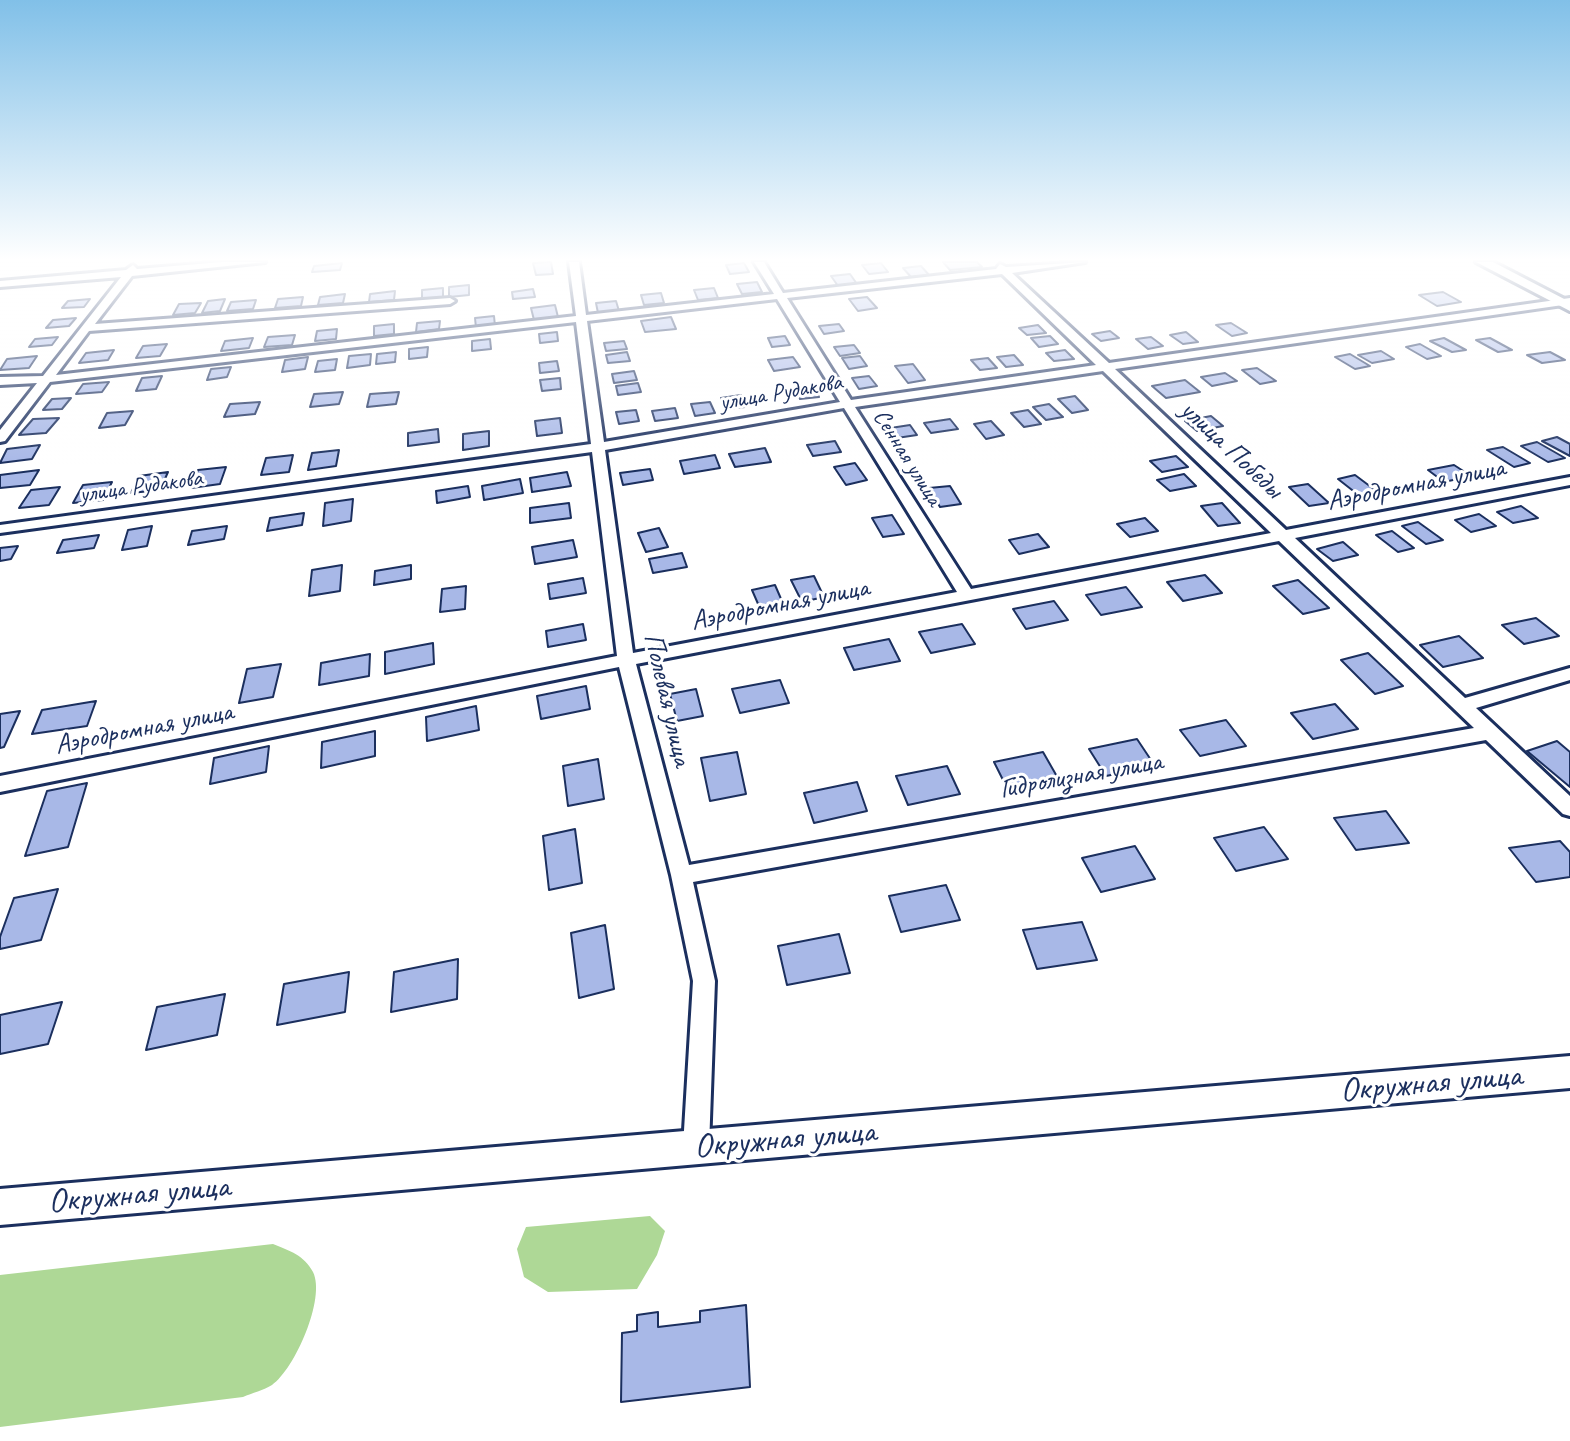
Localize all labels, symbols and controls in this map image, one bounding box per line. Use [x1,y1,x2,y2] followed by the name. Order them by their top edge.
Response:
[718,368,844,418] street label: улица Рудакова
[1172,394,1290,506] street label: улица Победы
[866,404,948,512] street label: Сенная улица
[1324,451,1508,519] street label: Аэродромная улица
[78,464,204,510] street label: улица Рудакова
[688,571,872,639] street label: Аэродромная улица
[635,630,699,770] street label: Полевая улица
[52,695,236,763] street label: Аэродромная улица
[997,745,1165,807] street label: Гидролизная улица
[1339,1056,1523,1112] street label: Окружная улица
[693,1112,877,1168] street label: Окружная улица
[47,1167,231,1223] street label: Окружная улица

